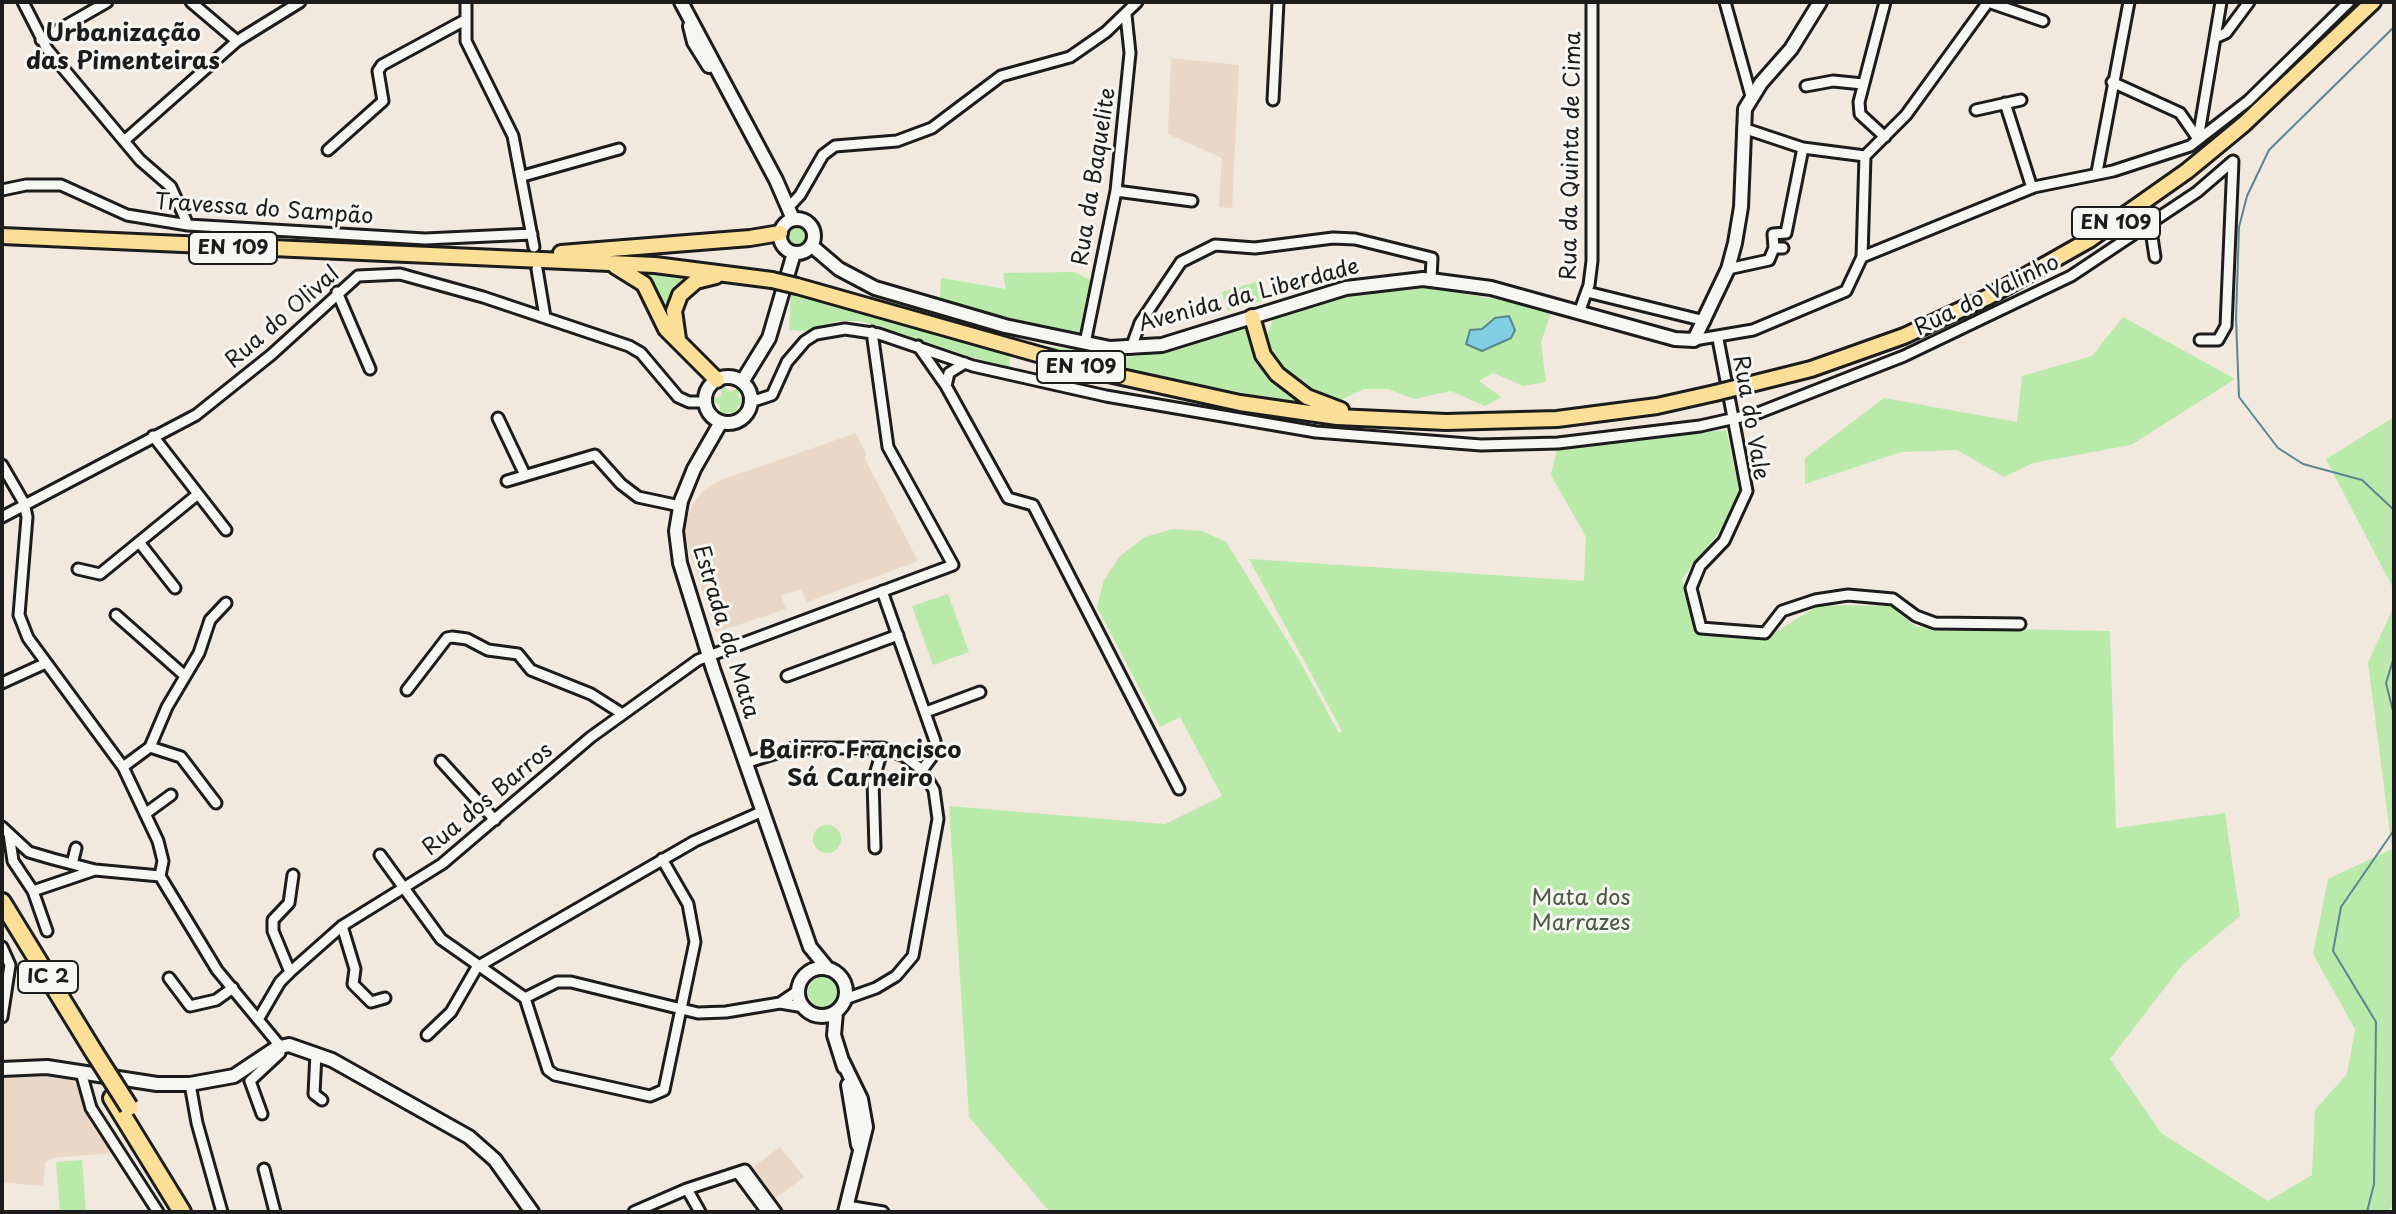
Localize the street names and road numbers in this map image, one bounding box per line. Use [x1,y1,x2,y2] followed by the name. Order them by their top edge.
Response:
[1557,31,1587,281] street label: Rua da Quinta de Cima
[1068,86,1122,268] street label: Rua da Baquelite
[154,189,374,231] street label: Travessa do Sampão
[2072,207,2160,239] road number: EN 109
[189,232,277,264] road number: EN 109
[1910,250,2064,342] street label: Rua do Valinho
[1136,254,1362,338] street label: Avenida da Liberdade
[221,261,345,375] street label: Rua do Olival
[1037,351,1125,383] road number: EN 109
[1726,353,1774,483] street label: Rua do Vale
[686,542,764,722] street label: Estrada da Mata
[418,738,558,862] street label: Rua dos Barros
[18,961,78,993] road number: IC 2

